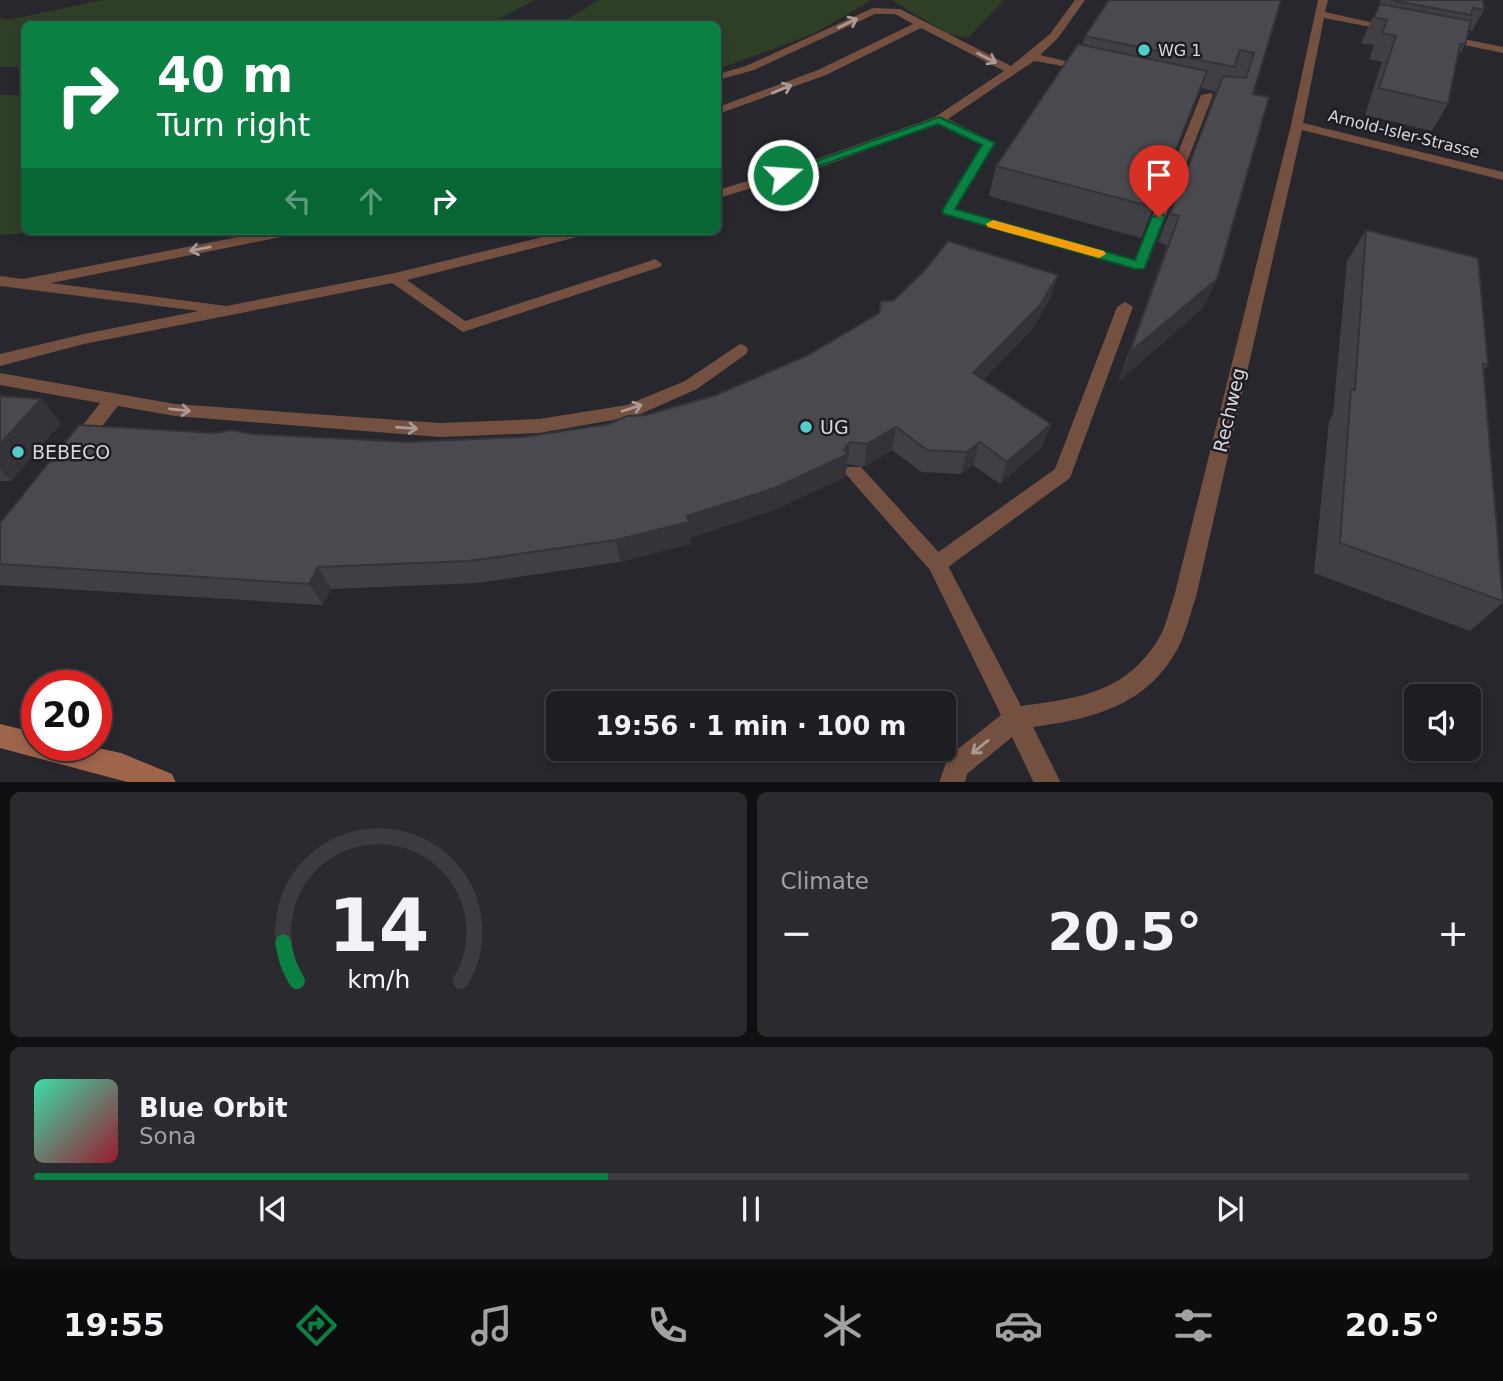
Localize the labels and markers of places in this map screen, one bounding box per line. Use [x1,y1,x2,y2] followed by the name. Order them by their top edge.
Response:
[1158,41,1201,60] place label: WG 1
[1136,42,1152,58] marker: WG 1
[1129,145,1189,217] pin
[820,416,849,438] place label: UG
[798,419,814,435] marker: UG
[32,441,110,463] place label: BEBECO
[10,444,26,460] marker: BEBECO

